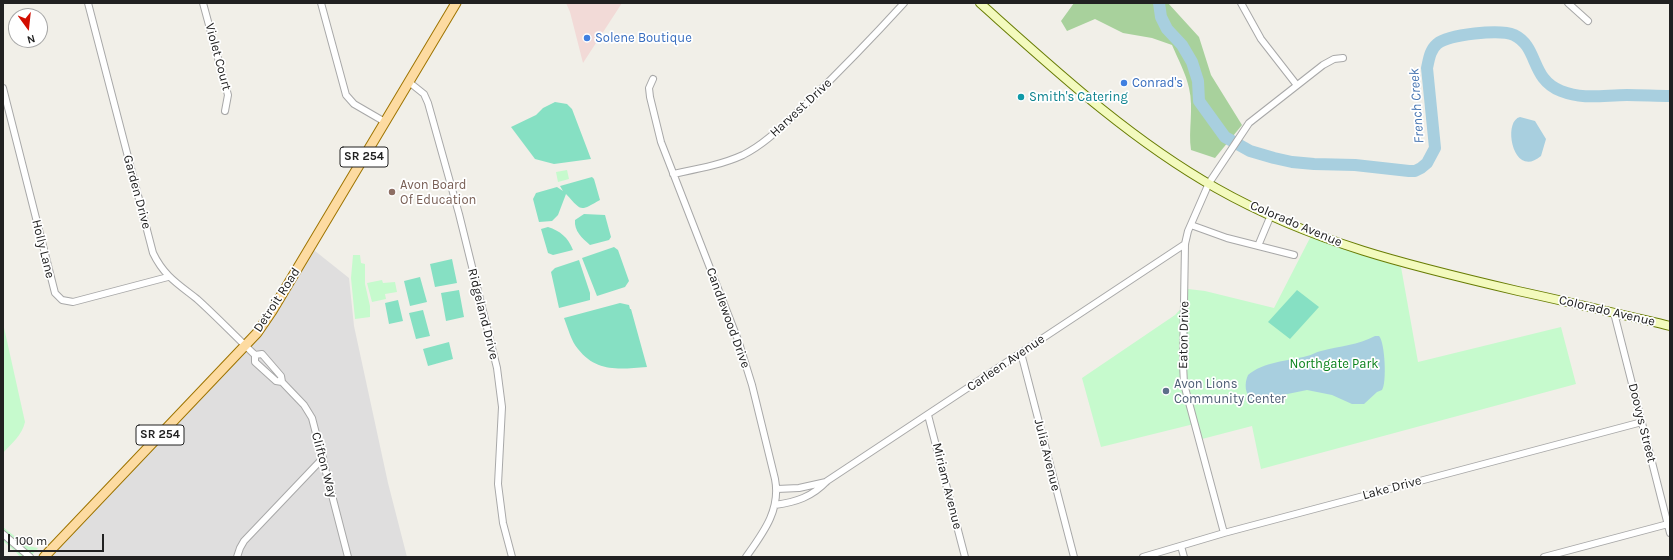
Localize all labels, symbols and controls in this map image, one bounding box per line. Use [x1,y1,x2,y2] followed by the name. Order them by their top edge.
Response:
[8,8,48,48] north arrow
[202,22,234,92] street label: Violet Court
[595,30,692,46] place label: Solene Boutique
[25,32,36,46] text: N
[582,33,592,43] marker: Solene Boutique
[1406,68,1428,144] water label: French Creek
[767,75,835,141] street label: Harvest Drive
[1132,75,1183,91] place label: Conrad's
[1119,78,1129,88] marker: Conrad's
[1029,89,1128,105] place label: Smith's Catering
[1016,92,1026,102] marker: Smith's Catering
[340,147,388,167] road number: SR 254
[120,153,154,231] street label: Garden Drive
[400,177,476,208] place label: Avon Board Of Education
[387,187,397,197] marker: Avon Board Of Education
[1248,198,1344,250] street label: Colorado Avenue
[28,218,58,280] street label: Holly Lane
[250,265,304,335] street label: Detroit Road
[703,266,753,370] street label: Candlewood Drive
[464,267,502,361] street label: Ridgeland Drive
[1557,292,1657,330] street label: Colorado Avenue
[1176,301,1192,369] street label: Eaton Drive
[964,331,1048,395] street label: Carleen Avenue
[1290,356,1378,372] park label: Northgate Park
[1174,376,1286,407] place label: Avon Lions Community Center
[1625,382,1659,464] street label: Doovys Street
[1161,386,1171,396] marker: Avon Lions Community Center
[1031,417,1063,493] street label: Julia Avenue
[136,425,184,445] road number: SR 254
[308,430,340,500] street label: Clifton Way
[929,441,965,531] street label: Miriam Avenue
[1361,473,1423,503] street label: Lake Drive
[10,526,106,552] scale bar
[15,534,47,548] text: 100 m

